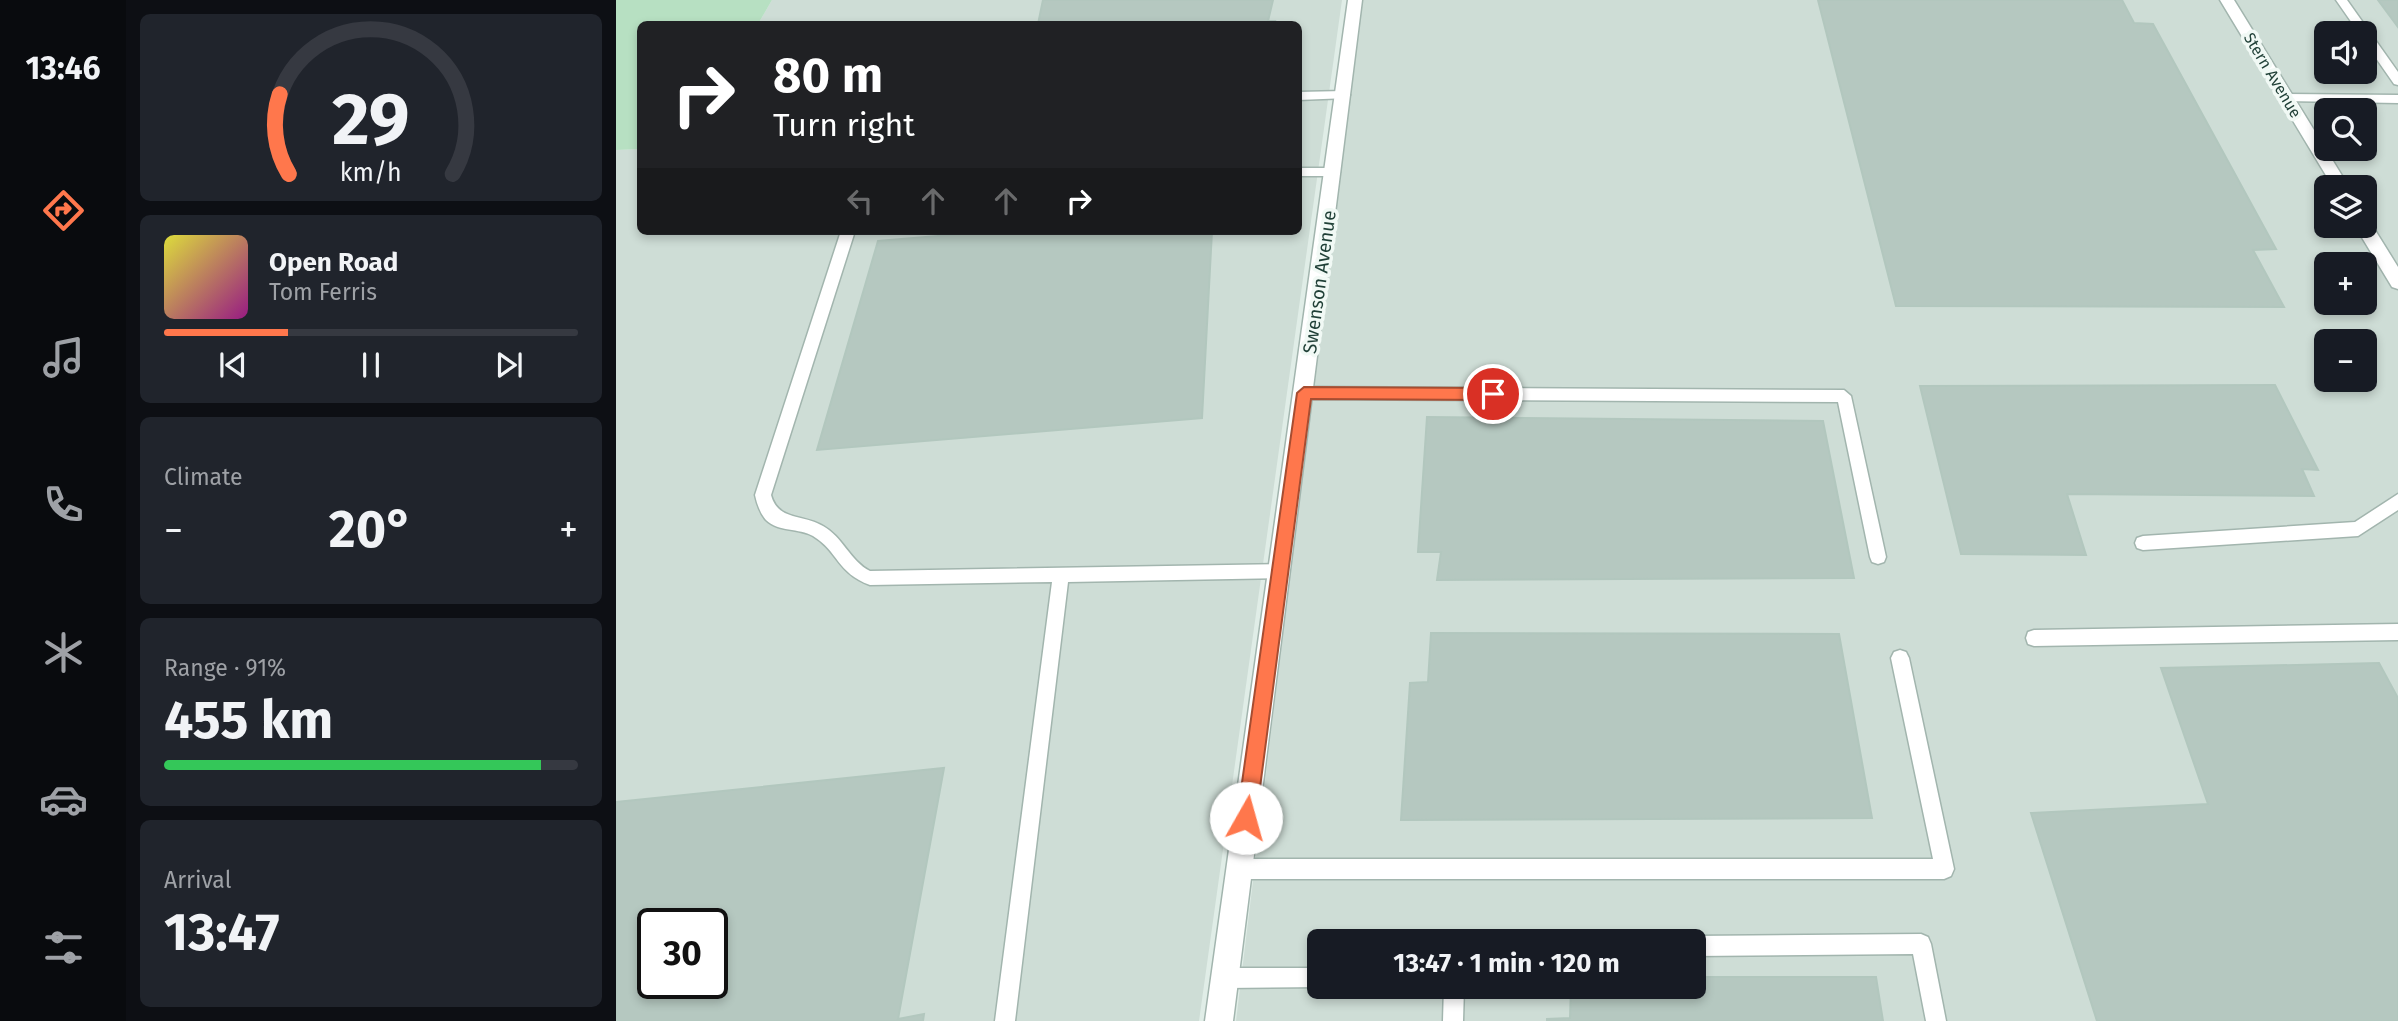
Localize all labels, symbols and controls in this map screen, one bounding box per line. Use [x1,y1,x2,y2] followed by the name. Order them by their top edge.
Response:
[2314,21,2377,392] map controls
[2314,21,2377,84] button: sound
[2240,29,2305,121] street label: Stern Avenue
[773,46,883,105] text: 80 m
[25,49,101,87] text: 13:46
[658,49,749,140] icon: right
[332,76,410,163] text: 29
[2314,98,2377,161] button: search
[773,106,915,144] text: Turn right
[340,158,402,188] text: km/h
[2314,175,2377,238] button: layers
[841,182,879,220] icon: left
[914,182,952,220] icon: ahead
[987,182,1025,220] icon: ahead
[1060,182,1098,220] icon: right
[39,186,88,235] icon: directions
[1298,209,1341,355] street label: Swenson Avenue
[269,247,398,278] text: Open Road
[2314,252,2377,315] button: +
[269,278,377,306] text: Tom Ferris
[2314,329,2377,392] button: −
[39,333,88,382] icon: music
[214,346,252,384] icon: previous
[352,346,390,384] icon: pause
[490,346,528,384] icon: next
[1463,364,1523,424] pin
[1474,375,1512,413] icon: arrive
[164,463,243,491] text: Climate
[39,480,88,529] icon: phone
[329,498,413,561] text: 20°
[164,507,183,553] text: −
[559,507,578,553] text: +
[39,628,88,677] icon: climate
[164,654,286,682] text: Range · 91%
[164,689,333,752] text: 455 km
[39,775,88,824] icon: car
[1209,781,1283,855] position arrow
[164,866,231,894] text: Arrival
[164,901,280,964] text: 13:47
[637,908,728,999] speed limit sign: 30
[39,923,88,972] icon: filters
[1393,948,1620,979] text: 13:47 · 1 min · 120 m

